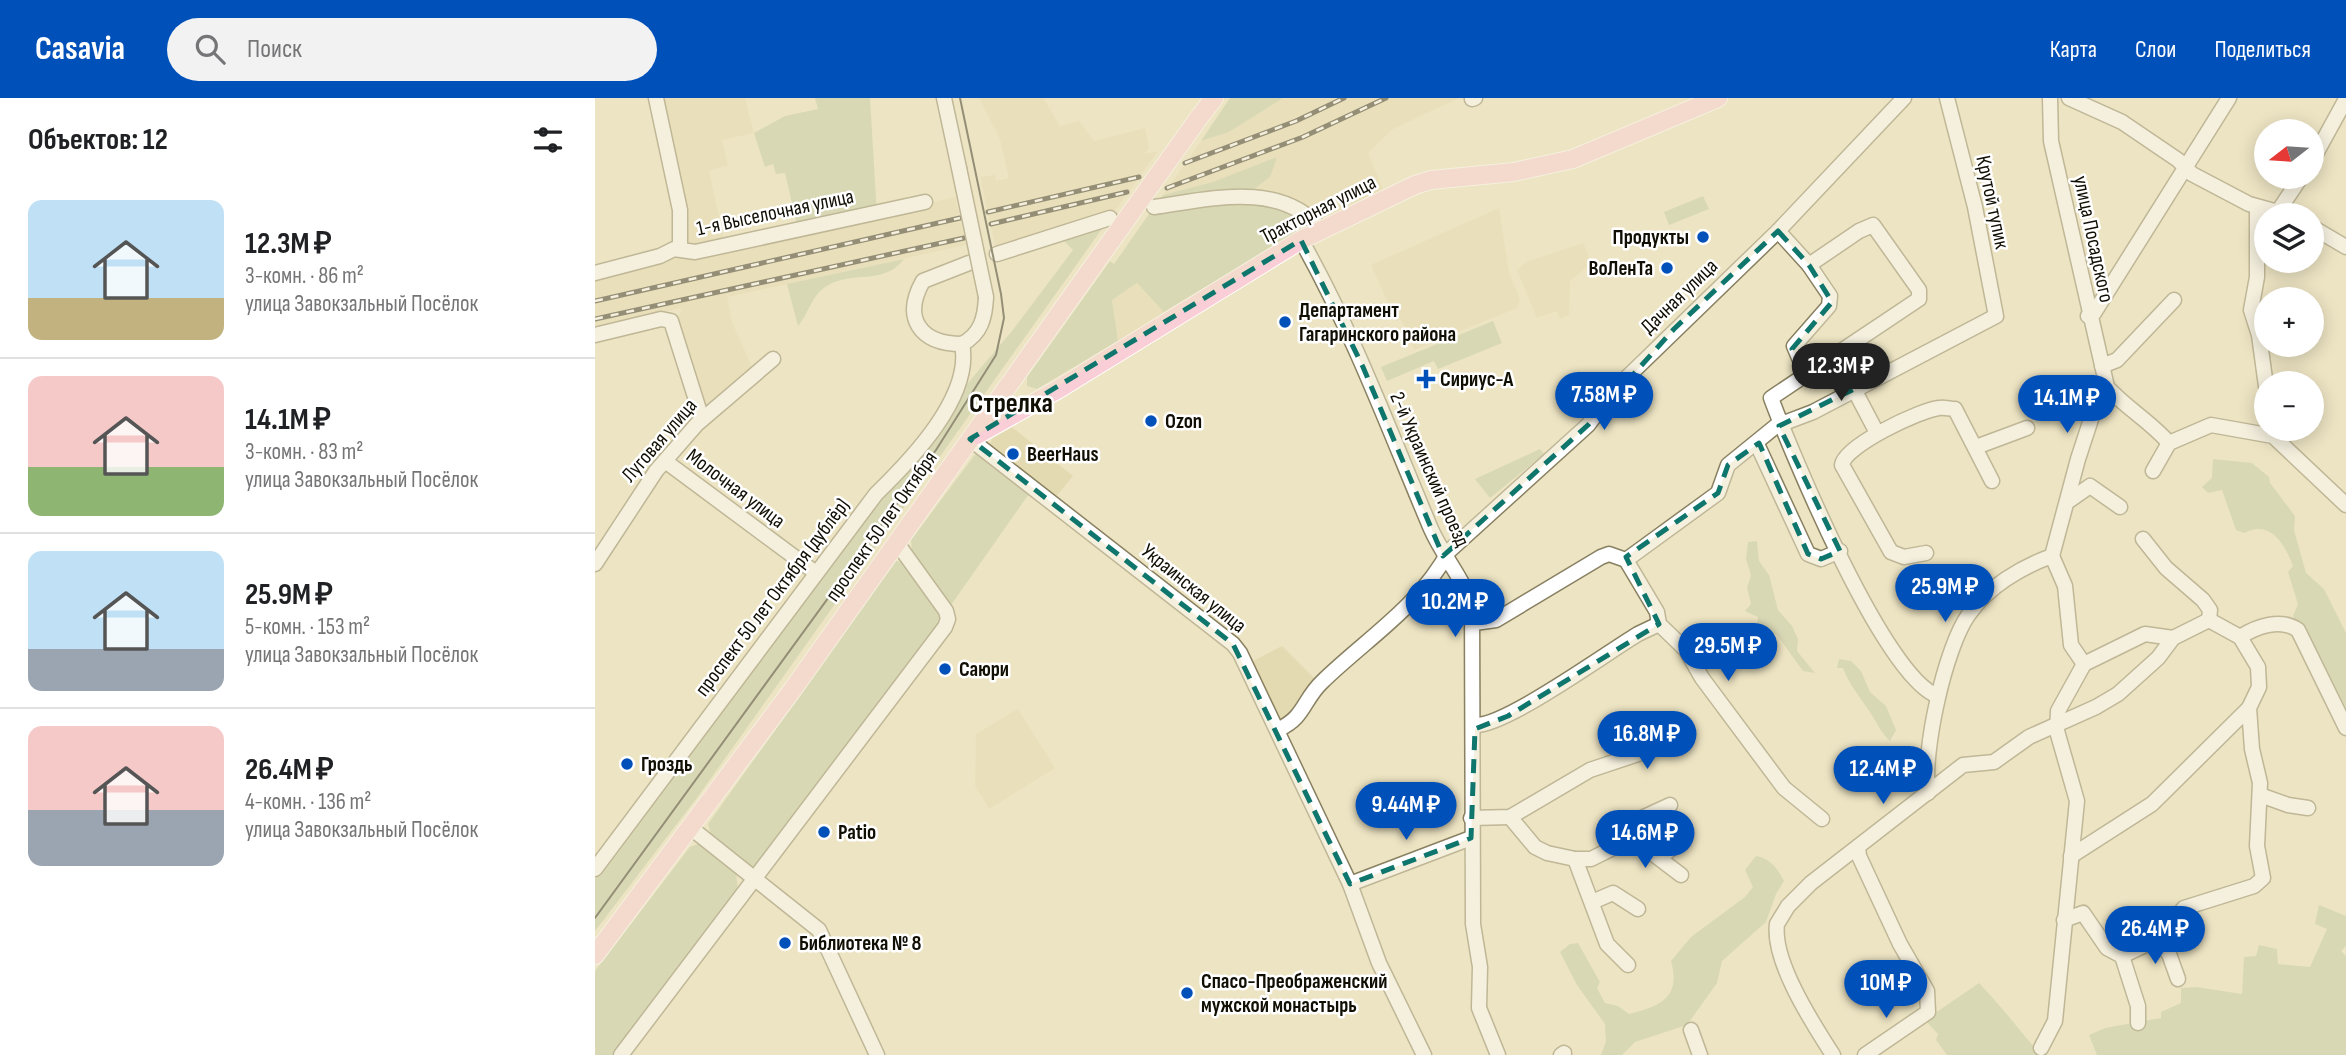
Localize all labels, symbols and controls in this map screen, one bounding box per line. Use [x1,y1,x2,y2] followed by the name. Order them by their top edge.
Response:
[167,18,657,81] search box
[35,29,125,69] text: Casavia
[191,30,229,68] icon: search
[247,34,302,65] text: Поиск
[2050,35,2097,64] text: Карта
[2135,35,2176,64] text: Слои
[2214,35,2311,64] text: Поделиться
[2254,119,2324,189] north arrow
[2254,119,2324,441] map controls
[529,121,567,159] icon: filters
[28,122,168,158] text: Объектов: 12
[1970,153,2015,251] street label: Крутой тупик
[1256,170,1380,249] street label: Тракторная улица
[2068,173,2119,305] street label: улица Посадского
[694,184,856,241] street label: 1-я Выселочная улица
[2254,203,2324,273] button: layers
[1613,225,1689,250] place label: Продукты
[245,226,332,262] text: 12.3M ₽
[84,228,168,312] icon: home
[1695,229,1711,245] marker: Продукты
[1636,254,1723,339] street label: Дачная улица
[1588,256,1653,281] place label: ВоЛенТа
[1659,260,1675,276] marker: ВоЛенТа
[245,262,364,290] text: 3-комн. · 86 m²
[2254,287,2324,357] button: +
[245,290,478,318] text: улица Завокзальный Посёлок
[1299,298,1456,347] place label: Департамент Гагаринского района
[1277,314,1293,330] marker: Департамент Гагаринского района
[1776,344,1906,403] pin: 12.3M ₽
[1808,352,1874,380] text: 12.3M ₽
[1440,367,1514,392] place label: Сириус-А
[1418,371,1434,387] marker: Сириус-А
[2254,371,2324,441] button: −
[1539,372,1669,432] pin: 7.58M ₽
[2002,376,2132,435] pin: 14.1M ₽
[1571,381,1637,409] text: 7.58M ₽
[2034,384,2100,412] text: 14.1M ₽
[969,387,1053,420] district label: Стрелка
[1384,388,1475,551] street label: 2-й Украинский проезд
[616,393,702,487] street label: Луговая улица
[245,402,331,438] text: 14.1M ₽
[84,404,168,488] icon: home
[1165,409,1202,434] place label: Ozon
[1143,413,1159,429] marker: Ozon
[245,438,363,466] text: 3-комн. · 83 m²
[1027,442,1098,467] place label: BeerHaus
[681,443,790,534] street label: Молочная улица
[820,446,943,606] street label: проспект 50 лет Октября
[1005,446,1021,462] marker: BeerHaus
[245,466,478,494] text: улица Завокзальный Посёлок
[690,494,855,701] street label: проспект 50 лет Октября (дублёр)
[1136,538,1251,638] street label: Украинская улица
[1880,564,2010,624] pin: 25.9M ₽
[1911,573,1979,601] text: 25.9M ₽
[245,577,333,613] text: 25.9M ₽
[84,579,168,663] icon: home
[1390,580,1520,639] pin: 10.2M ₽
[1422,588,1488,616] text: 10.2M ₽
[245,613,370,641] text: 5-комн. · 153 m²
[1663,624,1793,683] pin: 29.5M ₽
[1694,632,1762,660] text: 29.5M ₽
[245,641,478,669] text: улица Завокзальный Посёлок
[959,657,1009,682] place label: Саюри
[937,661,953,677] marker: Саюри
[1582,712,1712,771] pin: 16.8M ₽
[1613,720,1681,748] text: 16.8M ₽
[1818,746,1948,806] pin: 12.4M ₽
[245,752,334,788] text: 26.4M ₽
[641,752,693,777] place label: Гроздь
[84,754,168,838] icon: home
[1850,755,1916,783] text: 12.4M ₽
[619,756,635,772] marker: Гроздь
[1341,782,1471,842] pin: 9.44M ₽
[245,788,371,816] text: 4-комн. · 136 m²
[1372,791,1440,819] text: 9.44M ₽
[1580,810,1710,870] pin: 14.6M ₽
[245,816,478,844] text: улица Завокзальный Посёлок
[1611,819,1679,847] text: 14.6M ₽
[838,820,876,845] place label: Patio
[816,824,832,840] marker: Patio
[2090,906,2220,966] pin: 26.4M ₽
[2121,915,2189,943] text: 26.4M ₽
[799,931,922,956] place label: Библиотека № 8
[777,935,793,951] marker: Библиотека № 8
[1837,960,1935,1020] pin: 10M ₽
[1201,969,1387,1018] place label: Спасо-Преображенский мужской монастырь
[1860,969,1912,997] text: 10M ₽
[1179,985,1195,1001] marker: Спасо-Преображенский мужской монастырь

